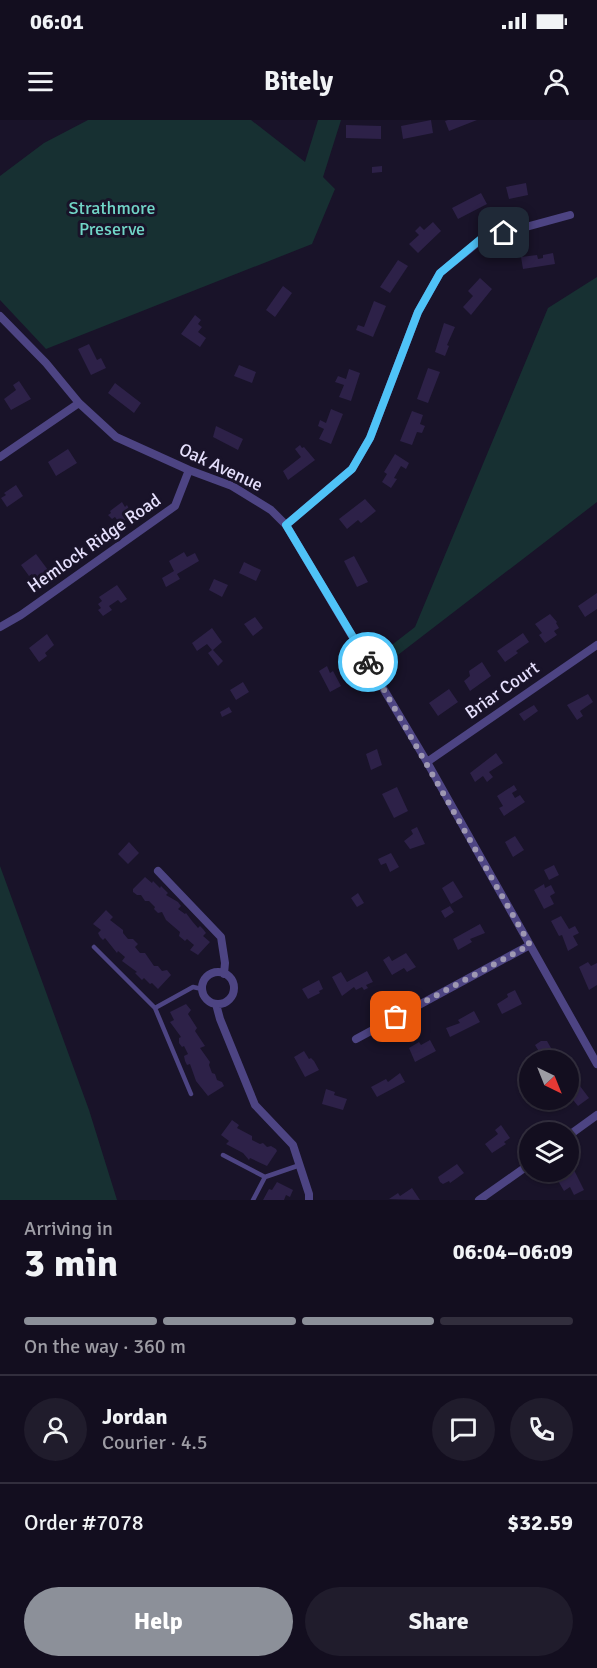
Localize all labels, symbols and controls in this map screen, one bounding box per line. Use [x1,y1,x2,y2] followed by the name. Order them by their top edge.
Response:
[30,8,84,35] text: 06:01
[24,65,57,98] icon: menu
[264,65,333,98] text: Bitely
[540,65,573,98] icon: person
[69,197,155,240] park label: Strathmore Preserve
[478,207,529,258] pin
[487,216,520,249] icon: home
[176,438,266,496] street label: Oak Avenue
[23,489,165,597] street label: Hemlock Ridge Road
[338,632,398,692] courier
[352,646,385,679] icon: bike
[461,657,543,723] street label: Briar Court
[370,991,421,1042] pin
[379,1000,412,1033] icon: bag
[519,1050,579,1110] north arrow
[519,1050,579,1182] map controls
[519,1122,579,1182] button: layers
[24,1216,113,1241] text: Arriving in
[453,1238,573,1265] text: 06:04–06:09
[24,1239,118,1287] text: 3 min
[24,1334,186,1359] text: On the way · 360 m
[24,1398,87,1461] button: person
[432,1398,495,1461] button: chat
[510,1398,573,1461] button: phone
[102,1403,168,1430] text: Jordan
[102,1430,208,1455] text: Courier · 4.5
[24,1509,144,1536] text: Order #7078
[507,1509,573,1536] text: $32.59
[24,1587,293,1656] button: Help
[305,1587,573,1656] button: Share

